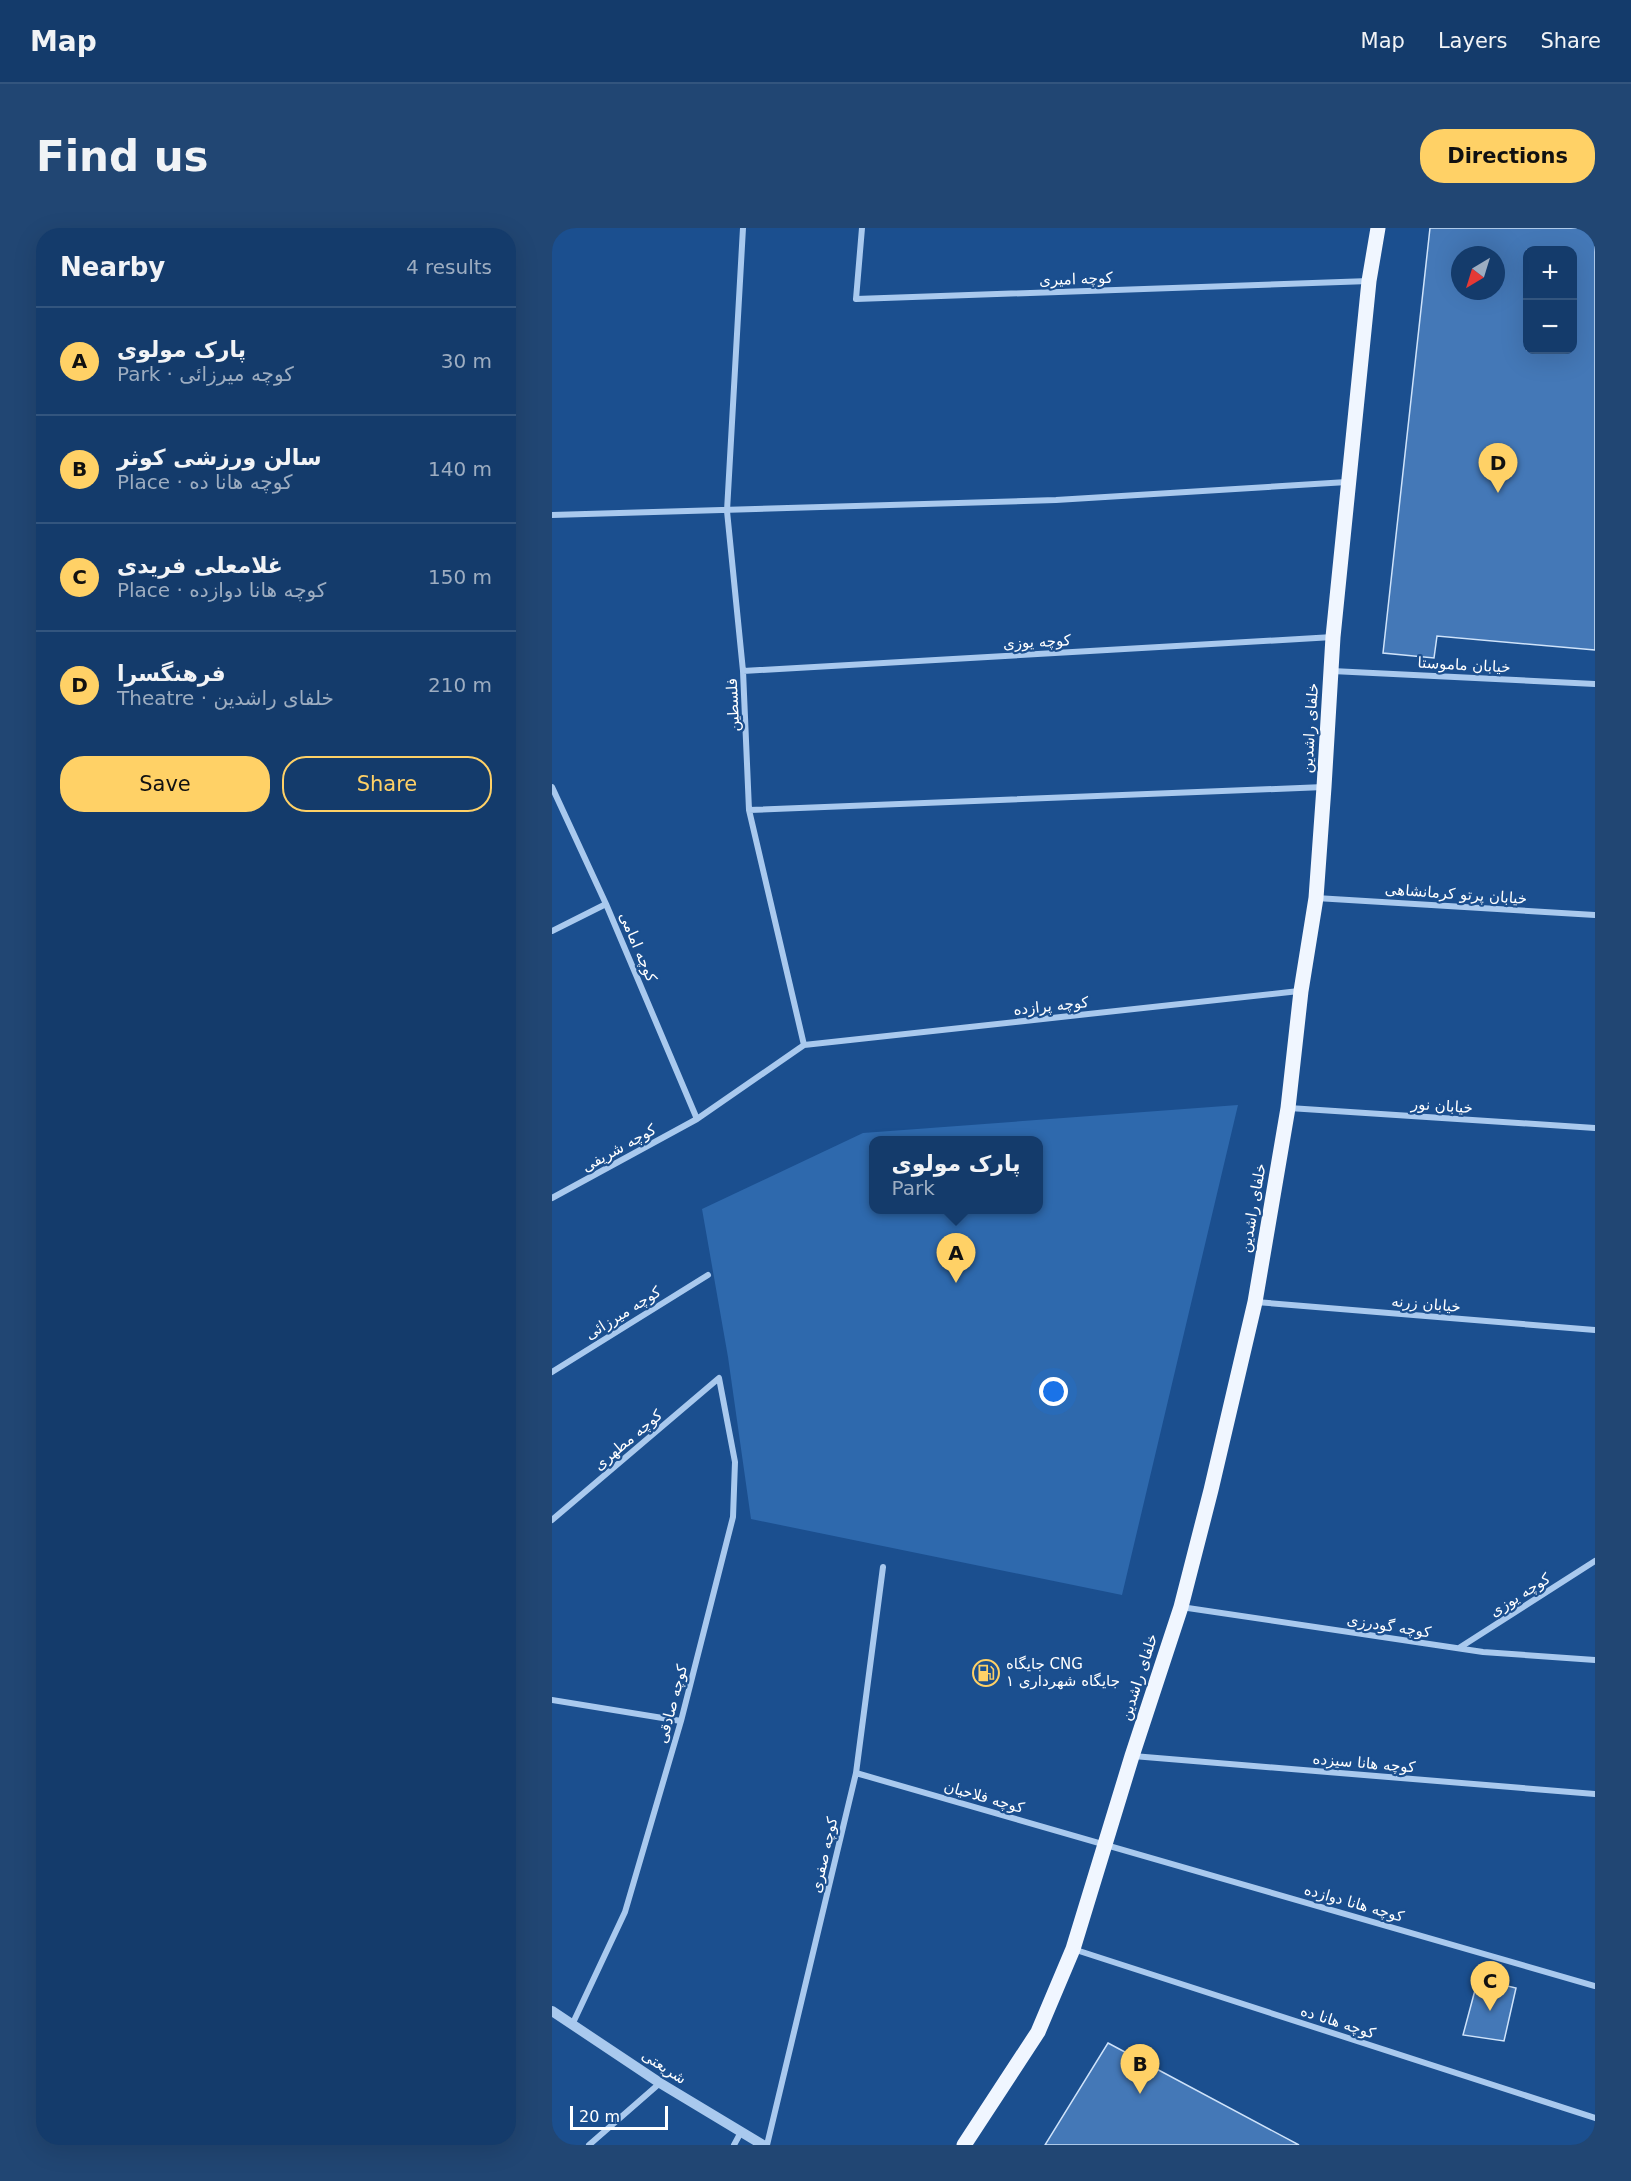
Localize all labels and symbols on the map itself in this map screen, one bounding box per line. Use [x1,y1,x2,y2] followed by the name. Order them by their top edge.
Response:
[1451,246,1505,300] north arrow
[1039,269,1114,289] street label: کوچه امیری
[1478,444,1518,493] pin: D
[1003,631,1072,653] street label: کوچه یوزی
[1417,654,1511,676] street label: خیابان ماموستا
[723,678,743,732] street label: فلسطین
[1298,682,1322,774] street label: خلفای راشدین
[1384,880,1528,909] street label: خیابان پرتو کرمانشاهی
[615,909,661,985] street label: کوچه امامی
[1013,993,1090,1020] street label: کوچه پرازده
[1409,1095,1474,1117] street label: خیابان نور
[579,1120,660,1176] street label: کوچه شریفی
[1236,1162,1270,1254] street label: خلفای راشدین
[936,1234,976,1283] pin: A
[582,1282,665,1343] street label: کوچه میرزائی
[1391,1292,1461,1316] street label: خیابان زرنه
[1039,1377,1068,1406] your location
[590,1405,667,1474] street label: کوچه مطهری
[1486,1569,1554,1621] street label: کوچه یوزی
[1346,1610,1433,1642] street label: کوچه گودرزی
[1116,1631,1162,1723] street label: خلفای راشدین
[1006,1655,1120,1690] place label: جایگاه CNG جایگاه شهرداری ۱
[971,1658,1001,1688] fuel station icon: جایگاه CNG جایگاه شهرداری ۱
[653,1662,691,1745] street label: کوچه صادقی
[1312,1750,1417,1777] street label: کوچه هانا سیزده
[942,1777,1027,1817] street label: کوچه فلاحیان
[807,1814,842,1895] street label: کوچه صفری
[1302,1880,1407,1926] street label: کوچه هانا دوازده
[1470,1962,1510,2011] pin: C
[1298,2001,1378,2043] street label: کوچه هانا ده
[1120,2044,1160,2094] pin: B
[638,2046,690,2088] street label: شریعتی
[570,2103,668,2130] scale bar

